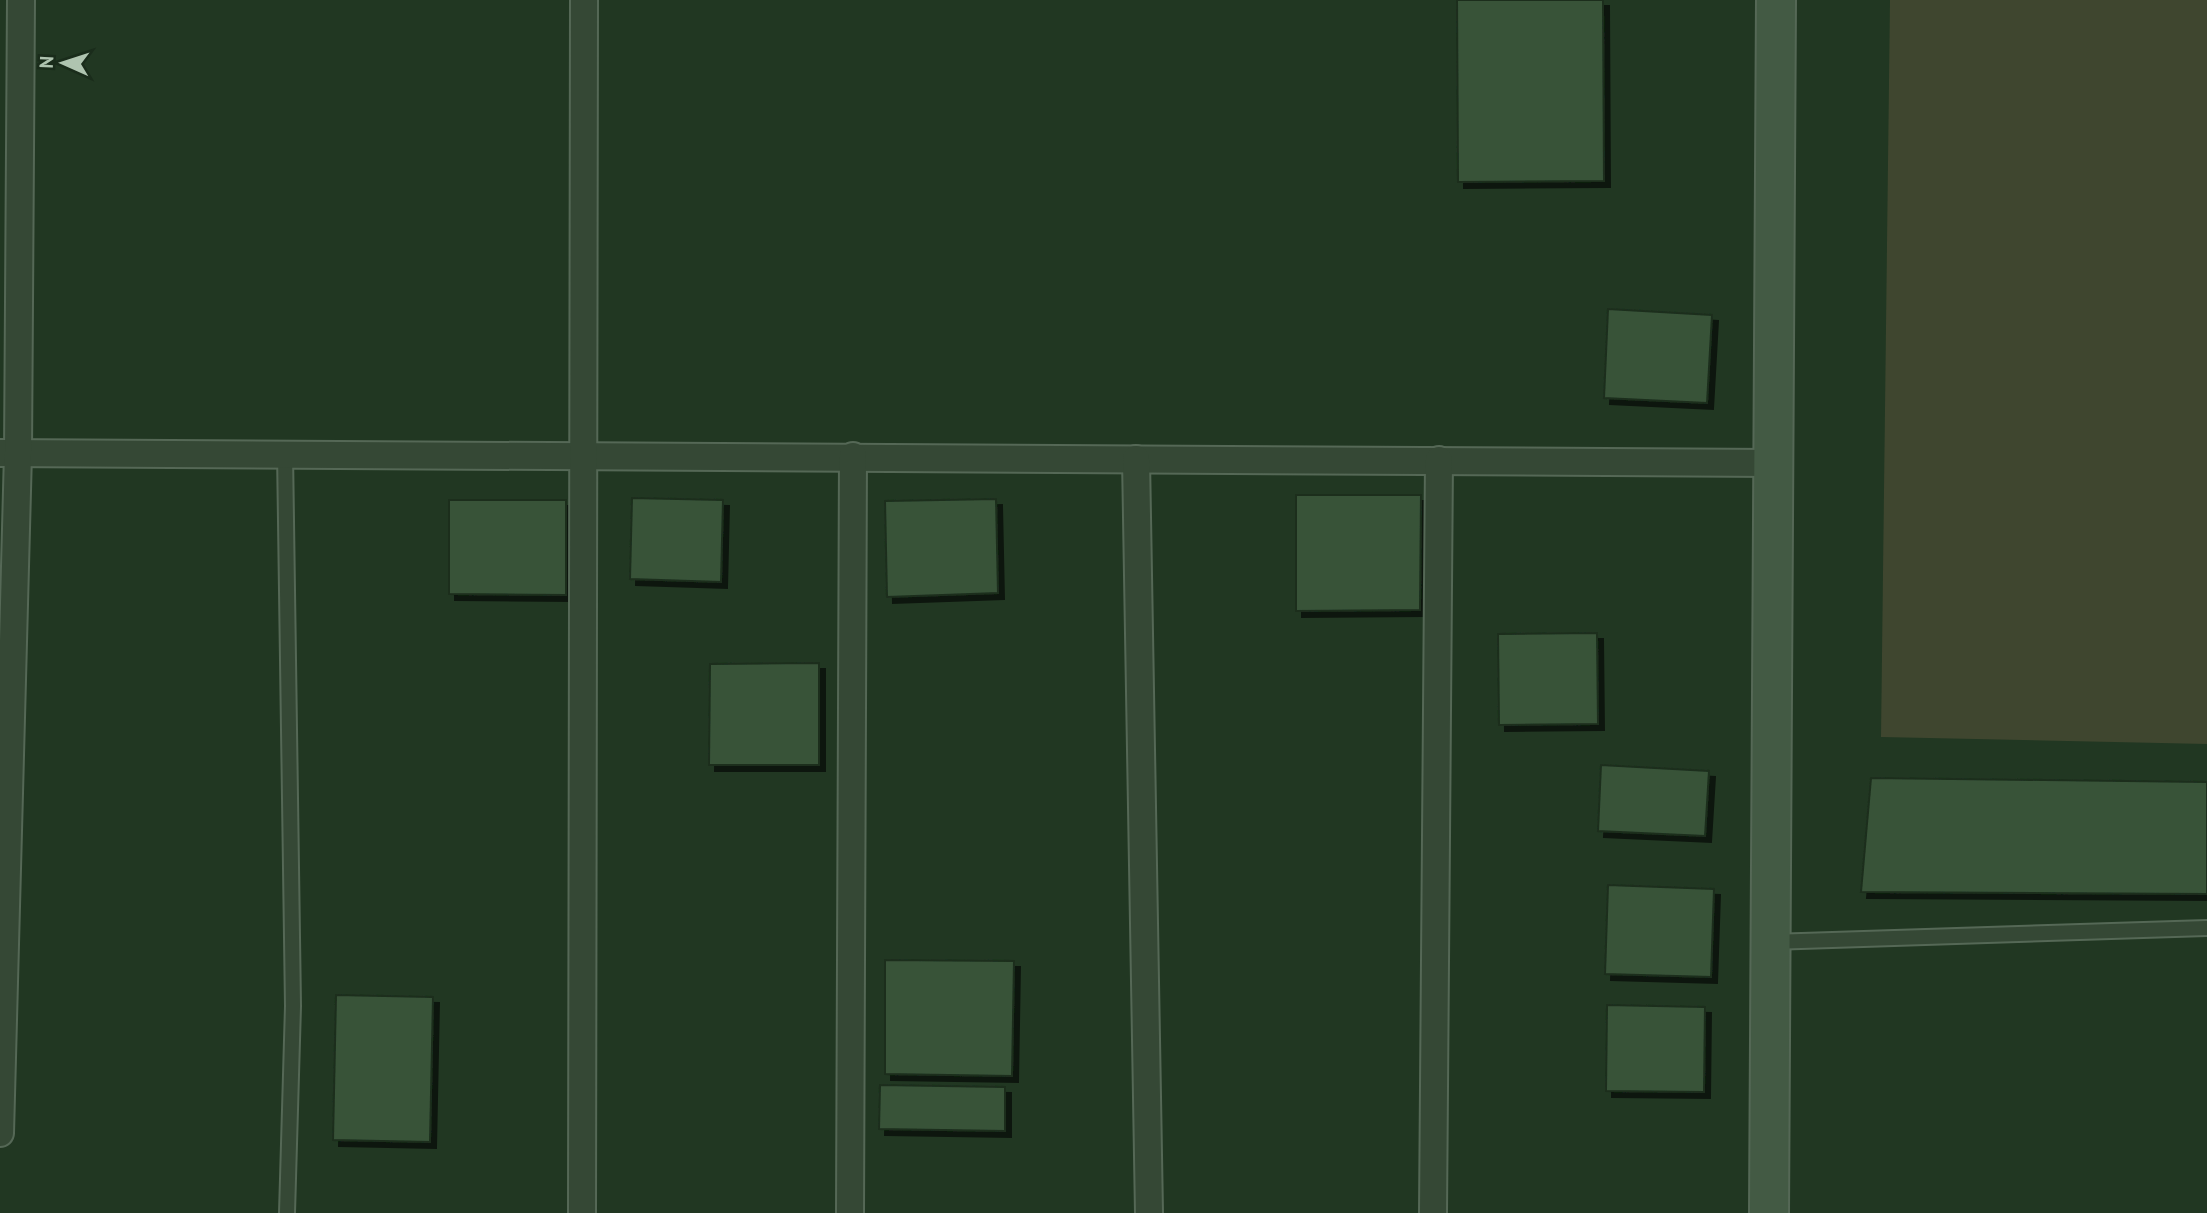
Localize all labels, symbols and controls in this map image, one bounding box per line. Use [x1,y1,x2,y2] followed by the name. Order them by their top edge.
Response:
[28,28,98,98] north arrow
[34,55,58,69] text: N

